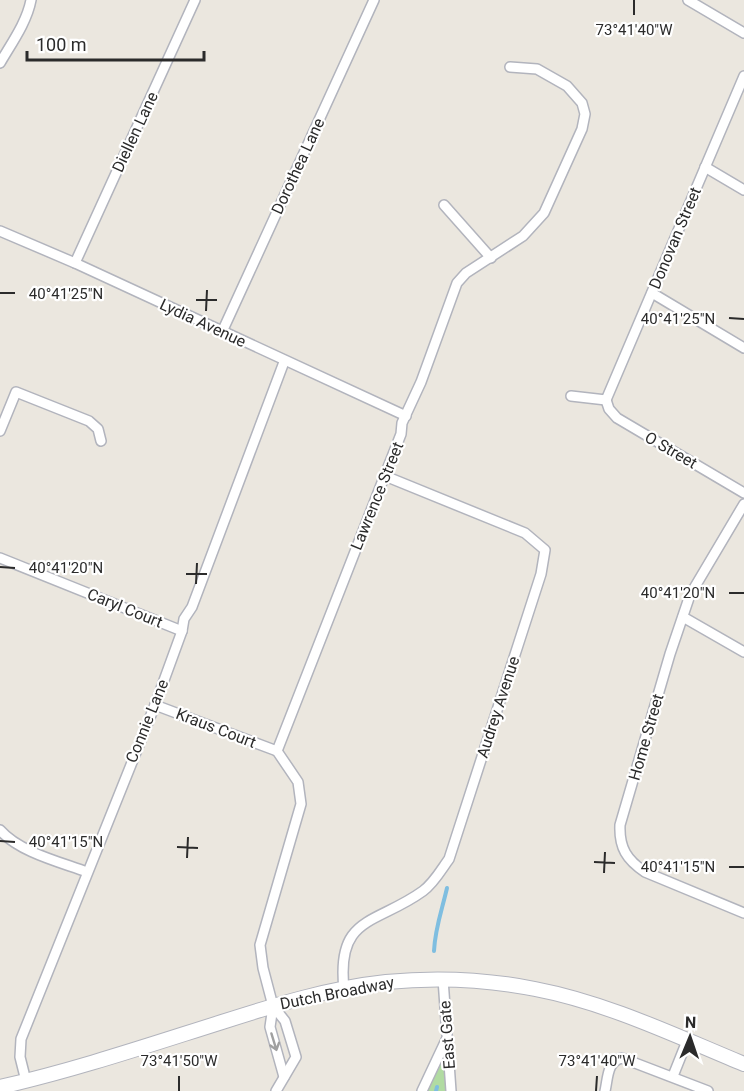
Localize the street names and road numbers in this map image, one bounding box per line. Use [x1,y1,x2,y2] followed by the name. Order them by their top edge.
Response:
[108,89,162,175] street label: Diellen Lane
[267,115,329,217] street label: Dorothea Lane
[645,184,705,292] street label: Donovan Street
[157,295,249,351] street label: Lydia Avenue
[641,427,701,473] street label: O Street
[347,439,407,553] street label: Lawrence Street
[85,584,165,632] street label: Caryl Court
[473,654,523,760] street label: Audrey Avenue
[122,677,172,765] street label: Connie Lane
[625,691,667,783] street label: Home Street
[173,704,259,752] street label: Kraus Court
[278,973,396,1013] street label: Dutch Broadway
[435,1000,459,1070] street label: East Gate

